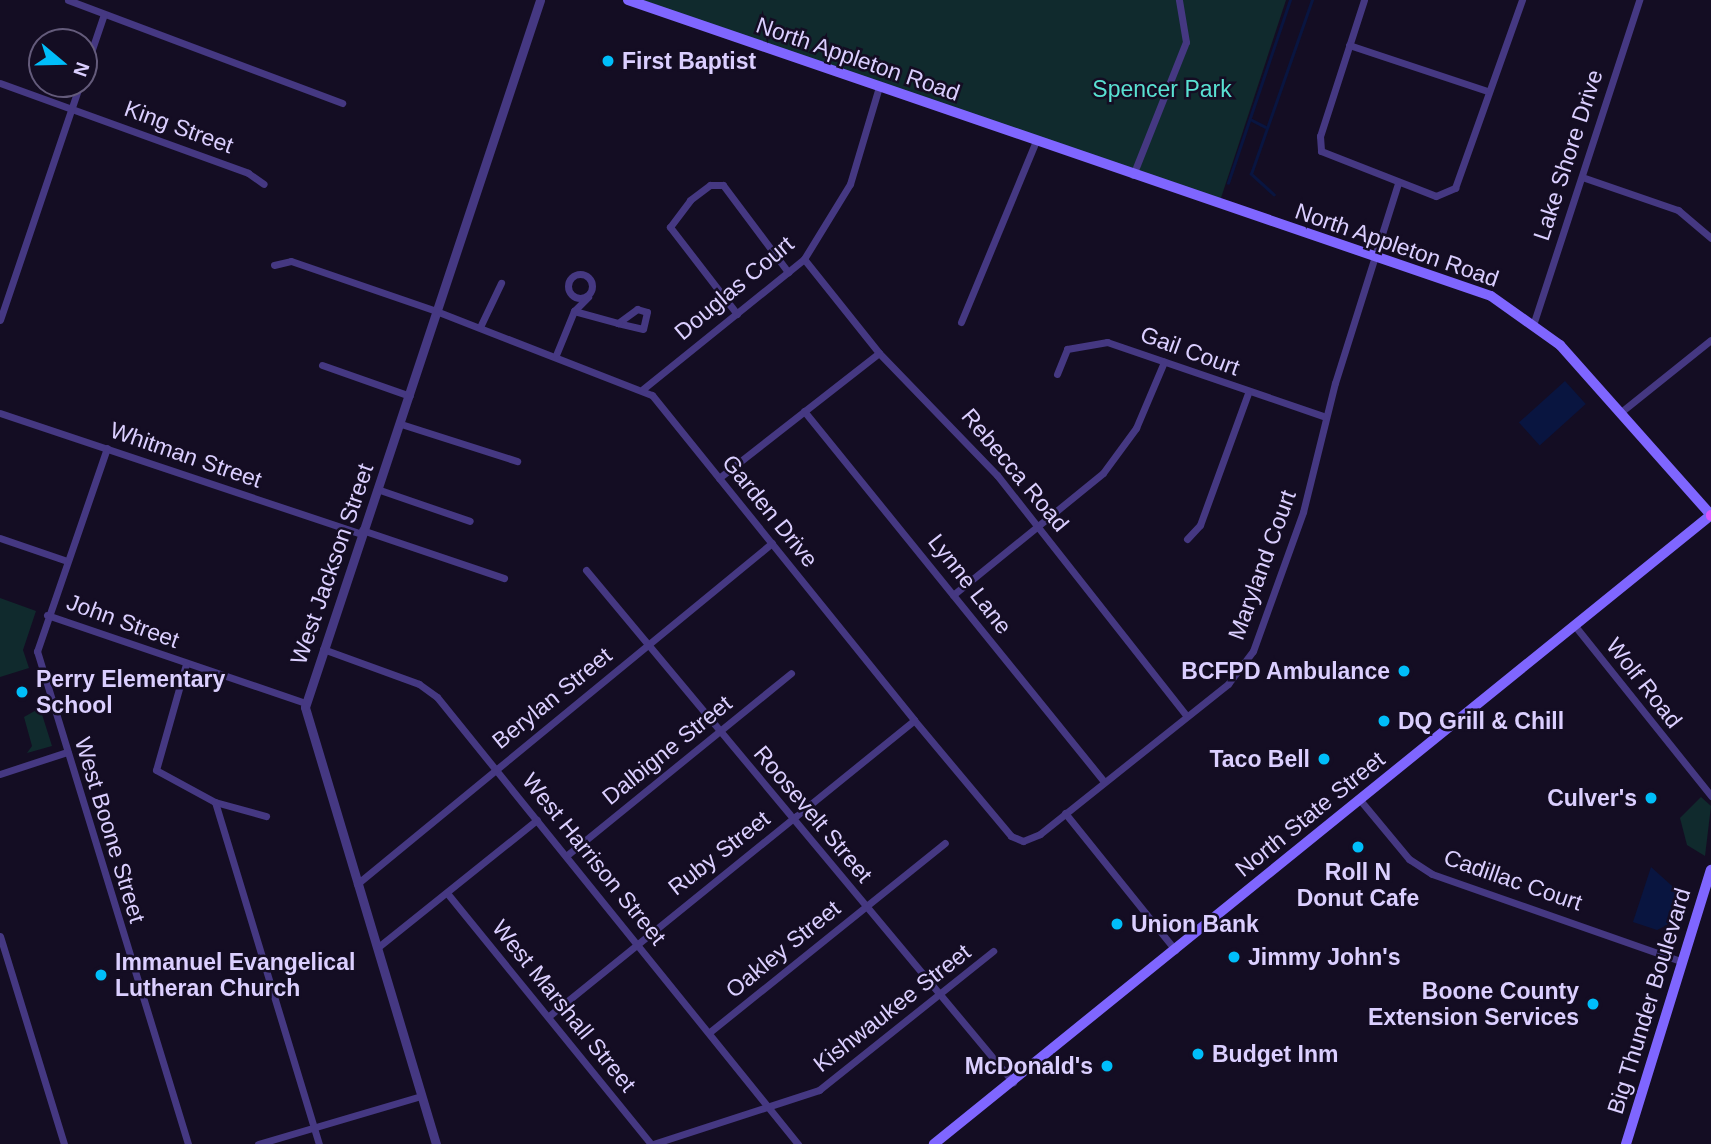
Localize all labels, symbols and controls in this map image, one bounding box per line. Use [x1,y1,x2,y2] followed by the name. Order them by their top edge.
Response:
[752,11,964,107] street label: North Appleton Road
[28,28,98,98] north arrow
[622,47,756,75] place label: First Baptist
[600,53,616,69] marker: First Baptist
[69,59,94,79] text: N
[1527,66,1609,244] street label: Lake Shore Drive
[1092,75,1232,103] park label: Spencer Park
[121,95,237,159] street label: King Street
[1291,197,1503,293] street label: North Appleton Road
[669,230,799,346] street label: Douglas Court
[1137,320,1243,382] street label: Gail Court
[956,403,1074,537] street label: Rebecca Road
[107,416,265,494] street label: Whitman Street
[716,449,824,573] street label: Garden Drive
[285,460,379,668] street label: West Jackson Street
[1222,486,1302,644] street label: Maryland Court
[922,528,1018,640] street label: Lynne Lane
[63,588,183,654] street label: John Street
[1600,632,1688,734] street label: Wolf Road
[487,641,617,755] street label: Berylan Street
[1180,657,1390,685] place label: BCFPD Ambulance
[1396,663,1412,679] marker: BCFPD Ambulance
[36,665,225,719] place label: Perry Elementary School
[14,684,30,700] marker: Perry Elementary School
[597,689,737,811] street label: Dalbigne Street
[1398,707,1564,735] place label: DQ Grill & Chill
[1376,713,1392,729] marker: DQ Grill & Chill
[69,734,151,926] street label: West Boone Street
[748,740,878,888] street label: Roosevelt Street
[1209,745,1310,773] place label: Taco Bell
[1230,745,1390,883] street label: North State Street
[1316,751,1332,767] marker: Taco Bell
[516,768,672,950] street label: West Harrison Street
[1547,784,1637,812] place label: Culver's
[1643,790,1659,806] marker: Culver's
[663,805,775,901] street label: Ruby Street
[1350,839,1366,855] marker: Roll N Donut Cafe
[1440,843,1586,917] street label: Cadillac Court
[1297,858,1419,912] place label: Roll N Donut Cafe
[1601,884,1697,1118] street label: Big Thunder Boulevard
[720,894,846,1004] street label: Oakley Street
[1131,910,1259,938] place label: Union Bank
[486,915,642,1097] street label: West Marshall Street
[1109,916,1125,932] marker: Union Bank
[808,938,976,1078] street label: Kishwaukee Street
[1248,943,1400,971] place label: Jimmy John's
[115,948,355,1002] place label: Immanuel Evangelical Lutheran Church
[1226,949,1242,965] marker: Jimmy John's
[93,967,109,983] marker: Immanuel Evangelical Lutheran Church
[1368,977,1579,1031] place label: Boone County Extension Services
[1585,996,1601,1012] marker: Boone County Extension Services
[1212,1040,1338,1068] place label: Budget Inm
[1190,1046,1206,1062] marker: Budget Inm
[965,1052,1093,1080] place label: McDonald's
[1099,1058,1115,1074] marker: McDonald's

